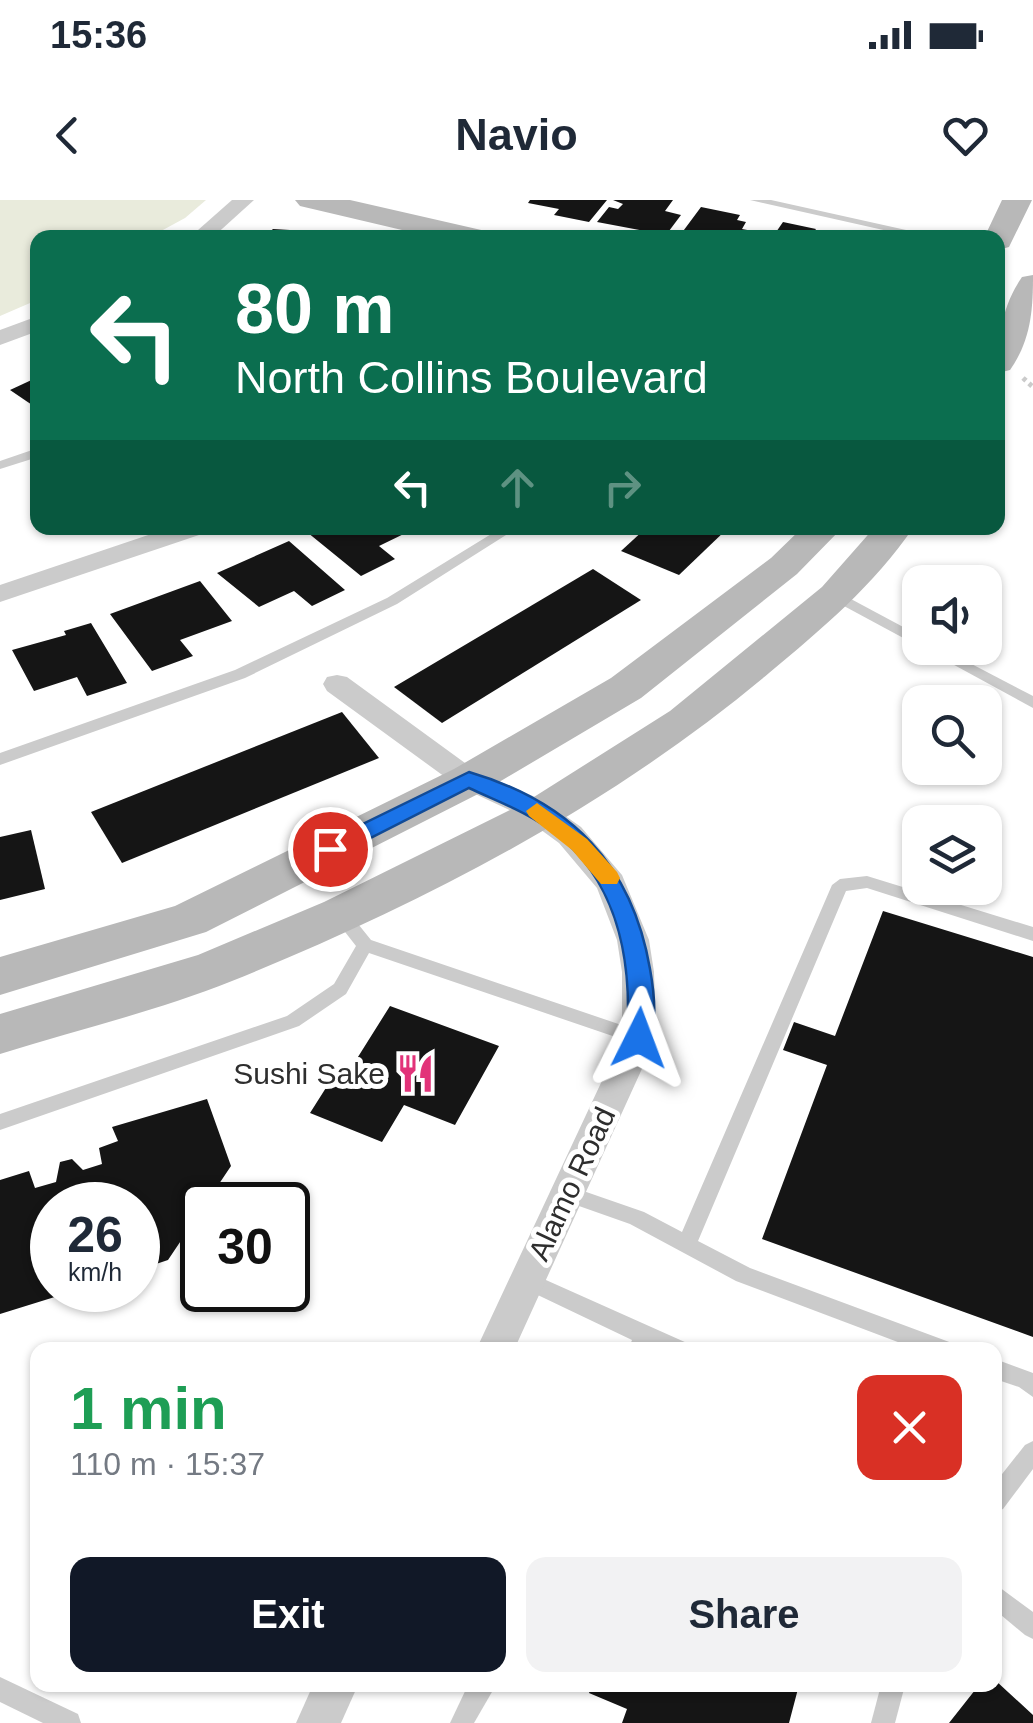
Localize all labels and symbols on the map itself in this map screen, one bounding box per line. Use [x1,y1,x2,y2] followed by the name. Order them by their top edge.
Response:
[288,807,373,892] pin
[587,986,691,1090] position arrow
[394,1053,436,1095] restaurant icon: Sushi Sake
[233,1057,385,1090] place label: Sushi Sake
[522,1102,621,1266] street label: Alamo Road
[180,1182,310,1312] speed limit sign: 30

